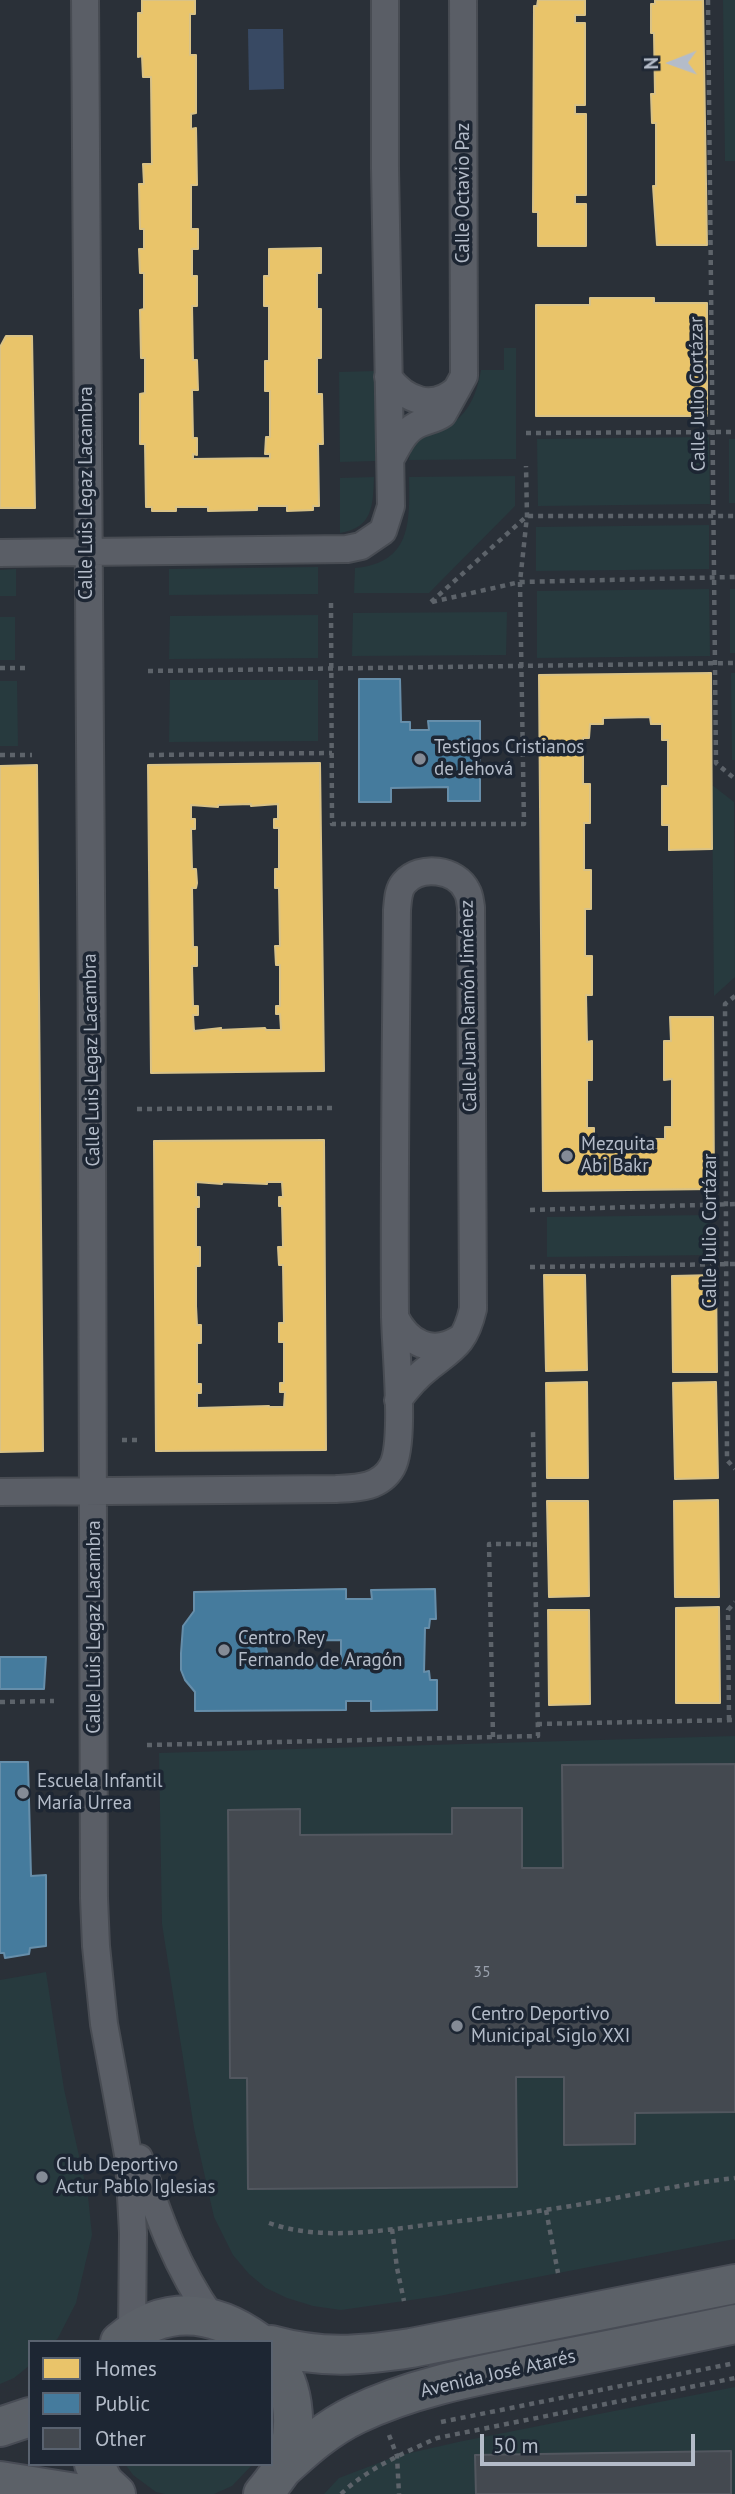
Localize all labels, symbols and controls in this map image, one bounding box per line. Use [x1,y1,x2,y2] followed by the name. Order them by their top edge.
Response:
[637,28,707,98] north arrow
[639,57,663,70] text: N
[453,123,475,263] street label: Calle Octavio Paz
[685,316,711,472] street label: Calle Julio Cortázar
[76,386,98,600] street label: Calle Luis Legaz Lacambra
[434,737,584,781] place label: Testigos Cristianos de Jehová
[412,751,428,767] marker: Testigos Cristianos de Jehová
[456,900,482,1112] street label: Calle Juan Ramón Jiménez
[79,953,105,1167] street label: Calle Luis Legaz Lacambra
[581,1134,655,1178] place label: Mezquita Abi Bakr
[559,1148,575,1164] marker: Mezquita Abi Bakr
[700,1153,722,1309] street label: Calle Julio Cortázar
[84,1520,106,1734] street label: Calle Luis Legaz Lacambra
[238,1628,402,1672] place label: Centro Rey Fernando de Aragón
[216,1642,232,1658] marker: Centro Rey Fernando de Aragón
[37,1771,163,1815] place label: Escuela Infantil María Urrea
[15,1785,31,1801] marker: Escuela Infantil María Urrea
[473,1962,491,1982] house number: 35
[471,2004,630,2048] place label: Centro Deportivo Municipal Siglo XXI
[449,2018,465,2034] marker: Centro Deportivo Municipal Siglo XXI
[56,2155,216,2199] place label: Club Deportivo Actur Pablo Iglesias
[34,2169,50,2185] marker: Club Deportivo Actur Pablo Iglesias
[28,2340,273,2466] legend
[418,2345,578,2403] street label: Avenida José Atarés
[95,2355,157,2382] text: Homes
[95,2390,150,2417] text: Public
[483,2420,698,2464] scale bar
[95,2425,146,2452] text: Other
[493,2432,539,2459] text: 50 m

